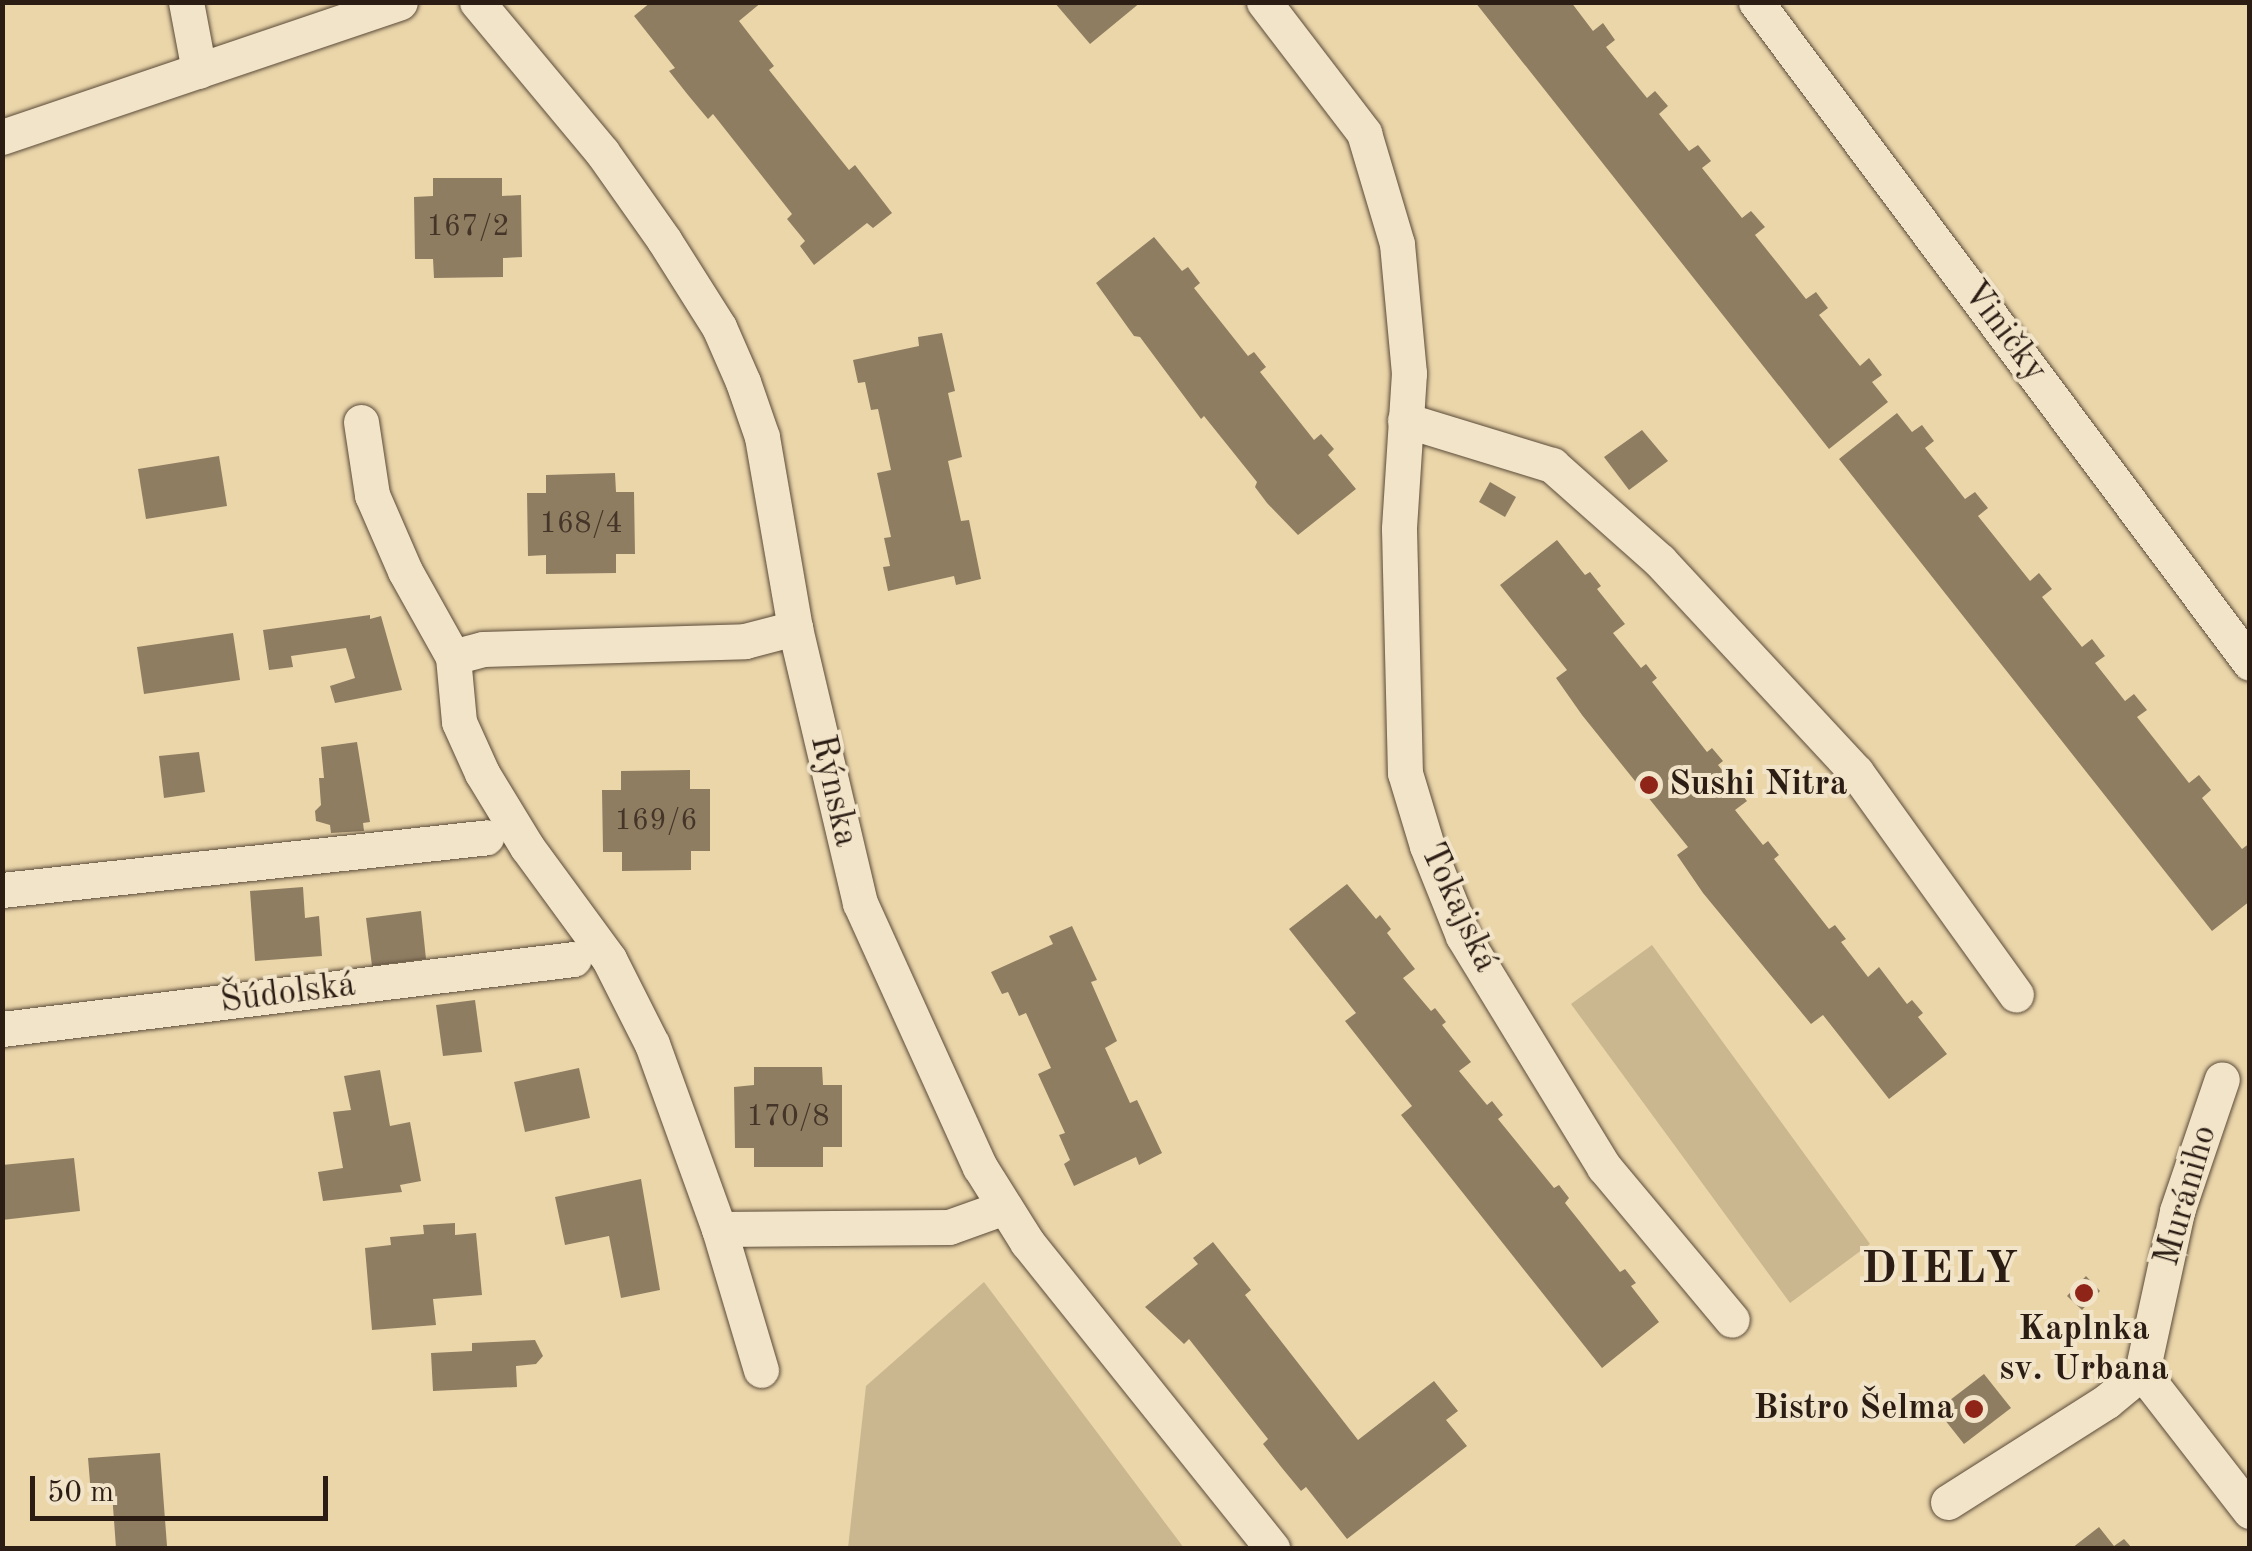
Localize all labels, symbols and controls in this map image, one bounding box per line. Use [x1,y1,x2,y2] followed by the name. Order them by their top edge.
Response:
[426,209,510,245] house number: 167/2
[1953,273,2055,391] street label: Viničky
[539,506,623,542] house number: 168/4
[800,731,866,851] street label: Rýnska
[1669,764,1848,806] place label: Sushi Nitra
[1638,774,1660,796] marker: Sushi Nitra
[614,803,698,839] house number: 169/6
[1410,837,1506,979] street label: Tokajská
[218,965,358,1023] street label: Šúdolská
[746,1099,830,1135] house number: 170/8
[2147,1121,2227,1271] street label: Murániho
[1861,1244,2021,1298] district label: DIELY
[2073,1282,2095,1304] marker: Kaplnka sv. Urbana
[1999,1309,2169,1391] place label: Kaplnka sv. Urbana
[1754,1388,1954,1430] place label: Bistro Šelma
[1963,1398,1985,1420] marker: Bistro Šelma
[35,1456,332,1518] scale bar
[47,1478,114,1508] text: 50 m

